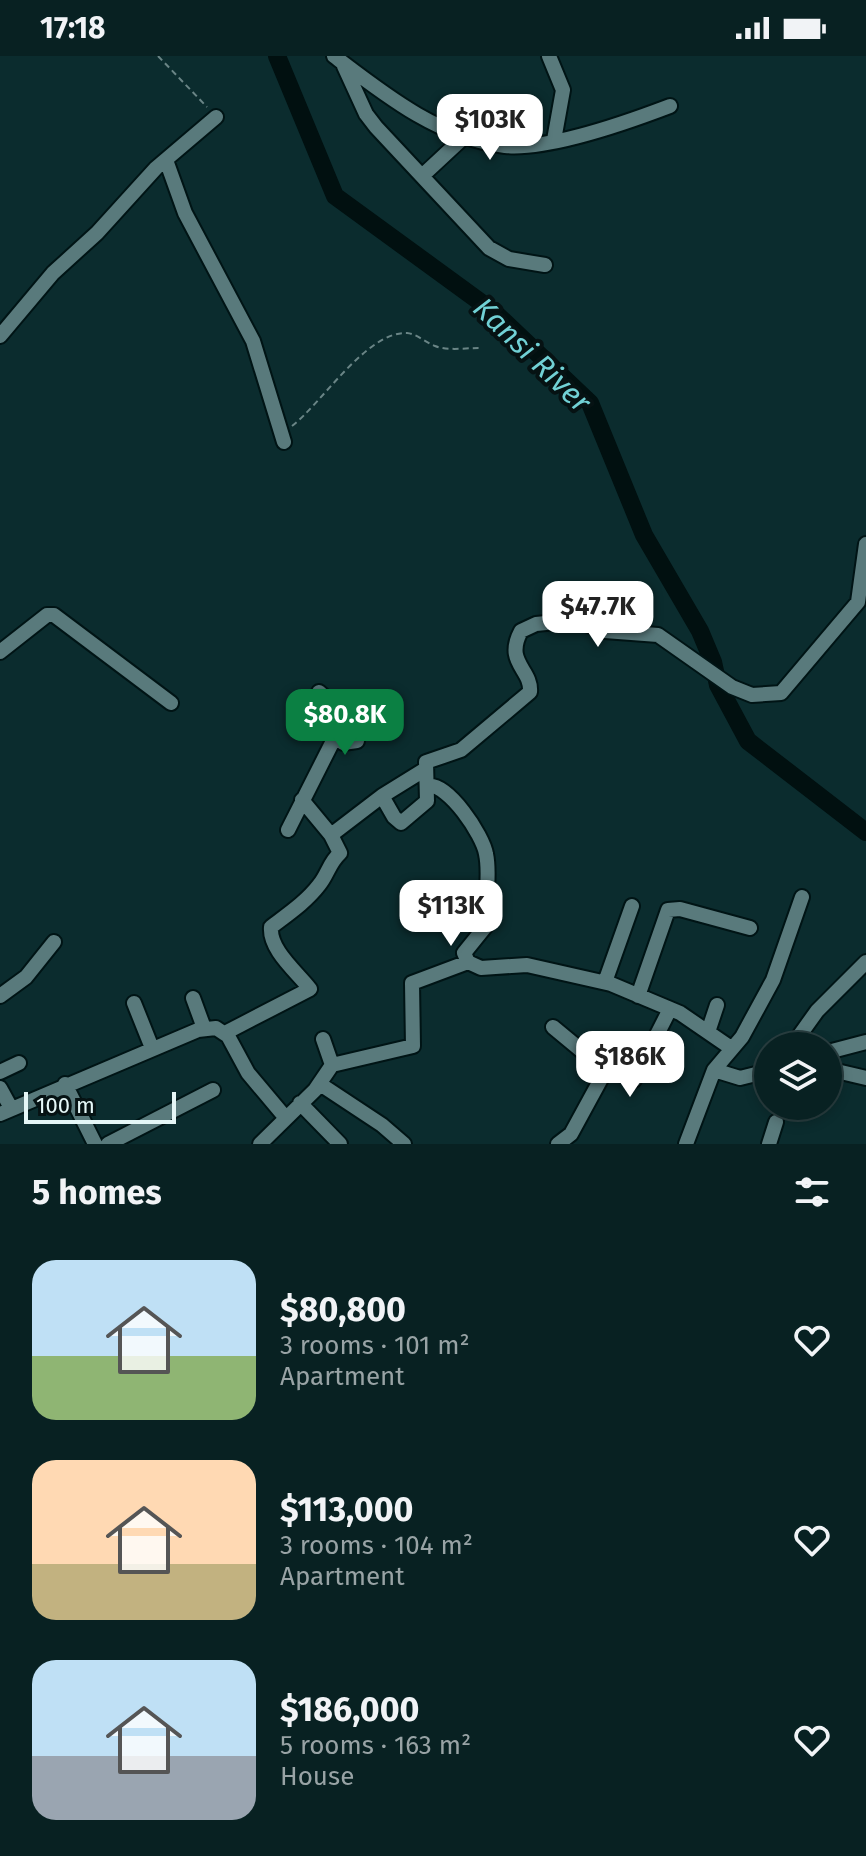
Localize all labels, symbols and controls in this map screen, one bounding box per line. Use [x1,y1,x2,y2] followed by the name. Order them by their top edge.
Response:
[40,10,106,46] text: 17:18
[434,94,546,162] pin: $103K
[455,104,525,135] text: $103K
[466,290,599,421] water label: Kansi River
[533,581,663,649] pin: $47.7K
[560,591,636,622] text: $47.7K
[280,689,410,757] pin: $80.8K
[304,699,386,730] text: $80.8K
[395,880,507,948] pin: $113K
[418,890,484,921] text: $113K
[574,1031,686,1099] pin: $186K
[754,1032,842,1120] map controls
[754,1032,842,1120] button: layers
[594,1041,666,1072] text: $186K
[24,1088,176,1124] scale bar
[36,1092,95,1119] text: 100 m
[790,1170,834,1214] icon: filters
[32,1172,162,1213] text: 5 homes
[280,1289,406,1330] text: $80,800
[96,1292,192,1388] icon: home
[790,1318,834,1362] icon: heart
[280,1330,470,1361] text: 3 rooms · 101 m²
[280,1361,405,1392] text: Apartment
[280,1489,413,1530] text: $113,000
[96,1492,192,1588] icon: home
[790,1518,834,1562] icon: heart
[280,1530,473,1561] text: 3 rooms · 104 m²
[280,1561,405,1592] text: Apartment
[280,1689,420,1730] text: $186,000
[96,1692,192,1788] icon: home
[790,1718,834,1762] icon: heart
[280,1730,471,1761] text: 5 rooms · 163 m²
[280,1761,354,1792] text: House

